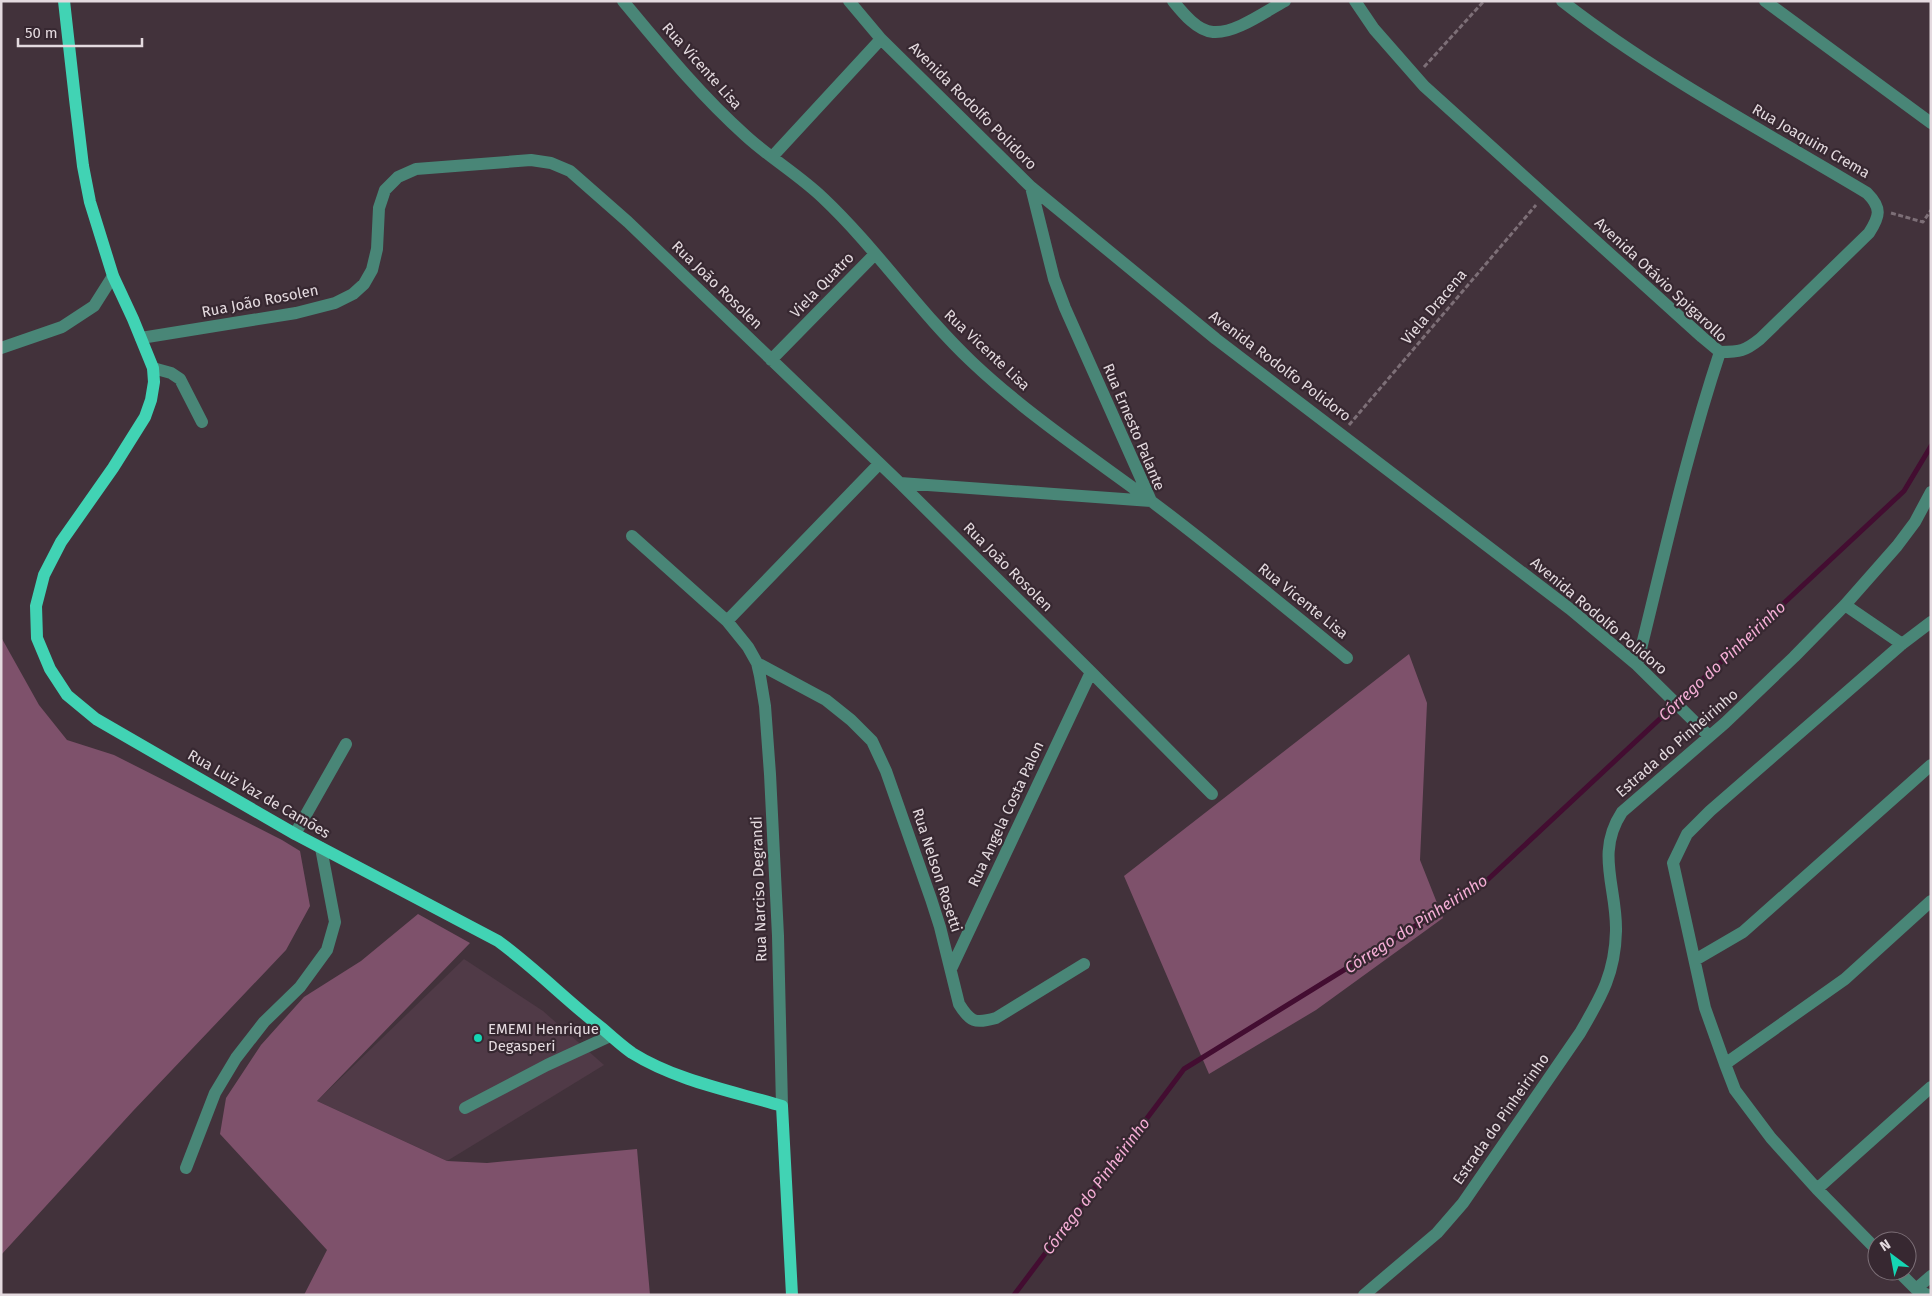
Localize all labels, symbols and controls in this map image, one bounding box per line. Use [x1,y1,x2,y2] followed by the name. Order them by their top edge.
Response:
[18,15,141,47] scale bar
[658,19,746,113] street label: Rua Vicente Lisa
[25,24,58,42] text: 50 m
[905,38,1041,174] street label: Avenida Rodolfo Polidoro
[1749,100,1873,182] street label: Rua Joaquim Crema
[1591,214,1731,346] street label: Avenida Otávio Spigarollo
[668,237,766,333] street label: Rua João Rosolen
[786,249,858,321] street label: Viela Quatro
[1397,266,1471,348] street label: Viela Dracena
[200,281,320,321] street label: Rua João Rosolen
[940,306,1034,394] street label: Rua Vicente Lisa
[1205,307,1355,425] street label: Avenida Rodolfo Polidoro
[1099,361,1169,493] street label: Rua Ernesto Palante
[960,519,1056,615] street label: Rua João Rosolen
[1527,553,1671,679] street label: Avenida Rodolfo Polidoro
[1254,559,1352,643] street label: Rua Vicente Lisa
[1655,597,1789,725] water label: Córrego do Pinheirinho
[1612,685,1742,801] street label: Estrada do Pinheirinho
[964,738,1048,890] street label: Rua Angela Costa Palon
[185,746,333,842] street label: Rua Luiz Vaz de Camões
[908,806,966,934] street label: Rua Nelson Rosetti
[747,816,771,962] street label: Rua Narciso Degrandi
[1341,871,1491,977] water label: Córrego do Pinheirinho
[488,1020,599,1055] place label: EMEMI Henrique Degasperi
[472,1032,484,1044] marker: EMEMI Henrique Degasperi
[1449,1050,1553,1188] street label: Estrada do Pinheirinho
[1038,1114,1154,1258] water label: Córrego do Pinheirinho
[1867,1231,1917,1281] north arrow
[1877,1236,1894,1255] text: N

